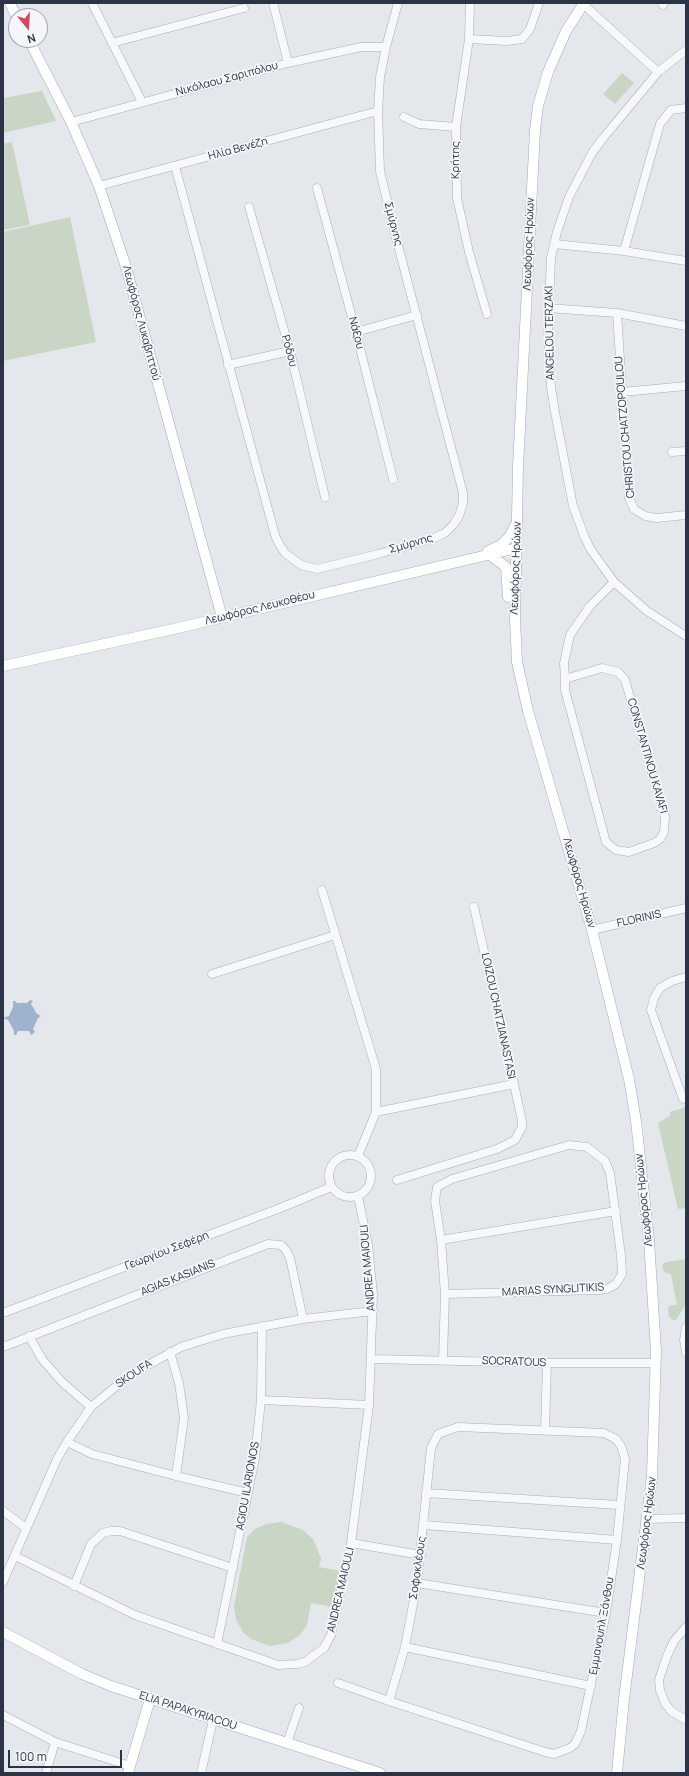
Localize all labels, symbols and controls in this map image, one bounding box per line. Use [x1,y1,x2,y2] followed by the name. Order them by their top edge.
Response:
[8,8,48,48] north arrow
[25,31,38,47] text: N
[174,59,280,99] street label: Νικόλαου Σαριπόλου
[207,135,269,163] street label: Ηλία Βενέζη
[449,141,463,179] street label: Κρήτης
[521,197,537,291] street label: Λεωφόρος Ηρώων
[381,201,405,247] street label: Σμύρνης
[119,264,163,382] street label: Λεωφόρος Λυκαβηττού
[543,286,557,380] street label: ANGELOU TERZAKI
[345,315,367,351] street label: Νάξου
[278,334,300,368] street label: Ρόδου
[612,355,638,499] street label: CHRISTOU CHATZOPOULOU
[508,521,524,615] street label: Λεωφόρος Ηρώων
[388,531,434,557] street label: Σμύρνης
[204,588,316,628] street label: Λεωφόρος Λευκοθέου
[624,697,670,815] street label: CONSTANTINOU KAVAFI
[560,836,598,930] street label: Λεωφόρος Ηρώων
[615,907,663,931] street label: FLORINIS
[478,952,518,1080] street label: LOIZOU CHATZIANASTASI
[633,1153,655,1247] street label: Λεωφόρος Ηρώων
[358,1224,378,1312] street label: ANDREA MAIOULI
[123,1229,211,1273] street label: Γεωργίου Σεφέρη
[139,1257,217,1299] street label: AGIAS KASIANIS
[501,1281,605,1299] street label: MARIAS SYNGLITIKIS
[482,1354,546,1370] street label: SOCRATOUS
[113,1357,155,1391] street label: SKOUFA
[234,1441,262,1531] street label: AGIOU ILARIONOS
[635,1476,659,1570] street label: Λεωφόρος Ηρώων
[407,1535,429,1601] street label: Σοφοκλέους
[325,1546,357,1634] street label: ANDREA MAIOULI
[587,1576,617,1676] street label: Εμμανουήλ Ξάνθου
[137,1689,239,1733] street label: ELIA PAPAKYRIACOU
[10,1742,124,1768] scale bar
[15,1748,47,1765] text: 100 m

